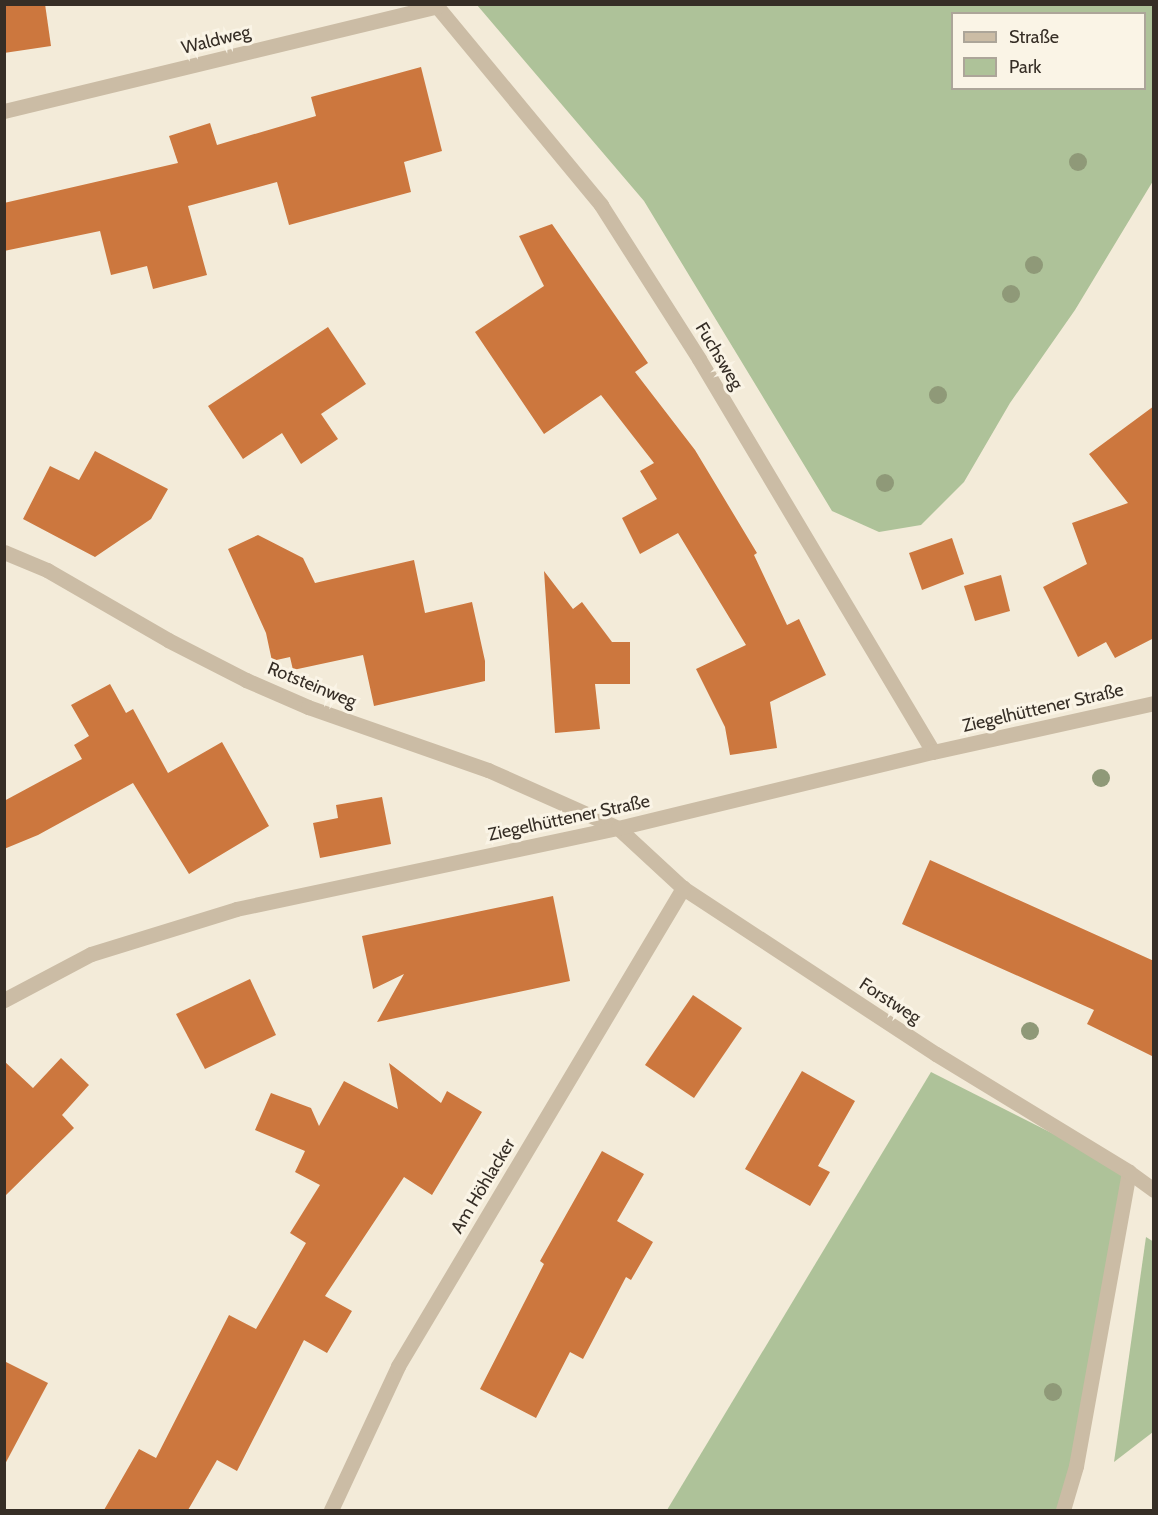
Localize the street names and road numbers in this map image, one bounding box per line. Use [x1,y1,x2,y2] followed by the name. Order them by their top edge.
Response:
[179,21,253,59] street label: Waldweg
[691,318,747,394] street label: Fuchsweg
[264,657,360,713] street label: Rotsteinweg
[960,679,1126,737] street label: Ziegelhüttener Straße
[486,790,652,846] street label: Ziegelhüttener Straße
[855,973,925,1029] street label: Forstweg
[446,1135,520,1237] street label: Am Höhlacker

